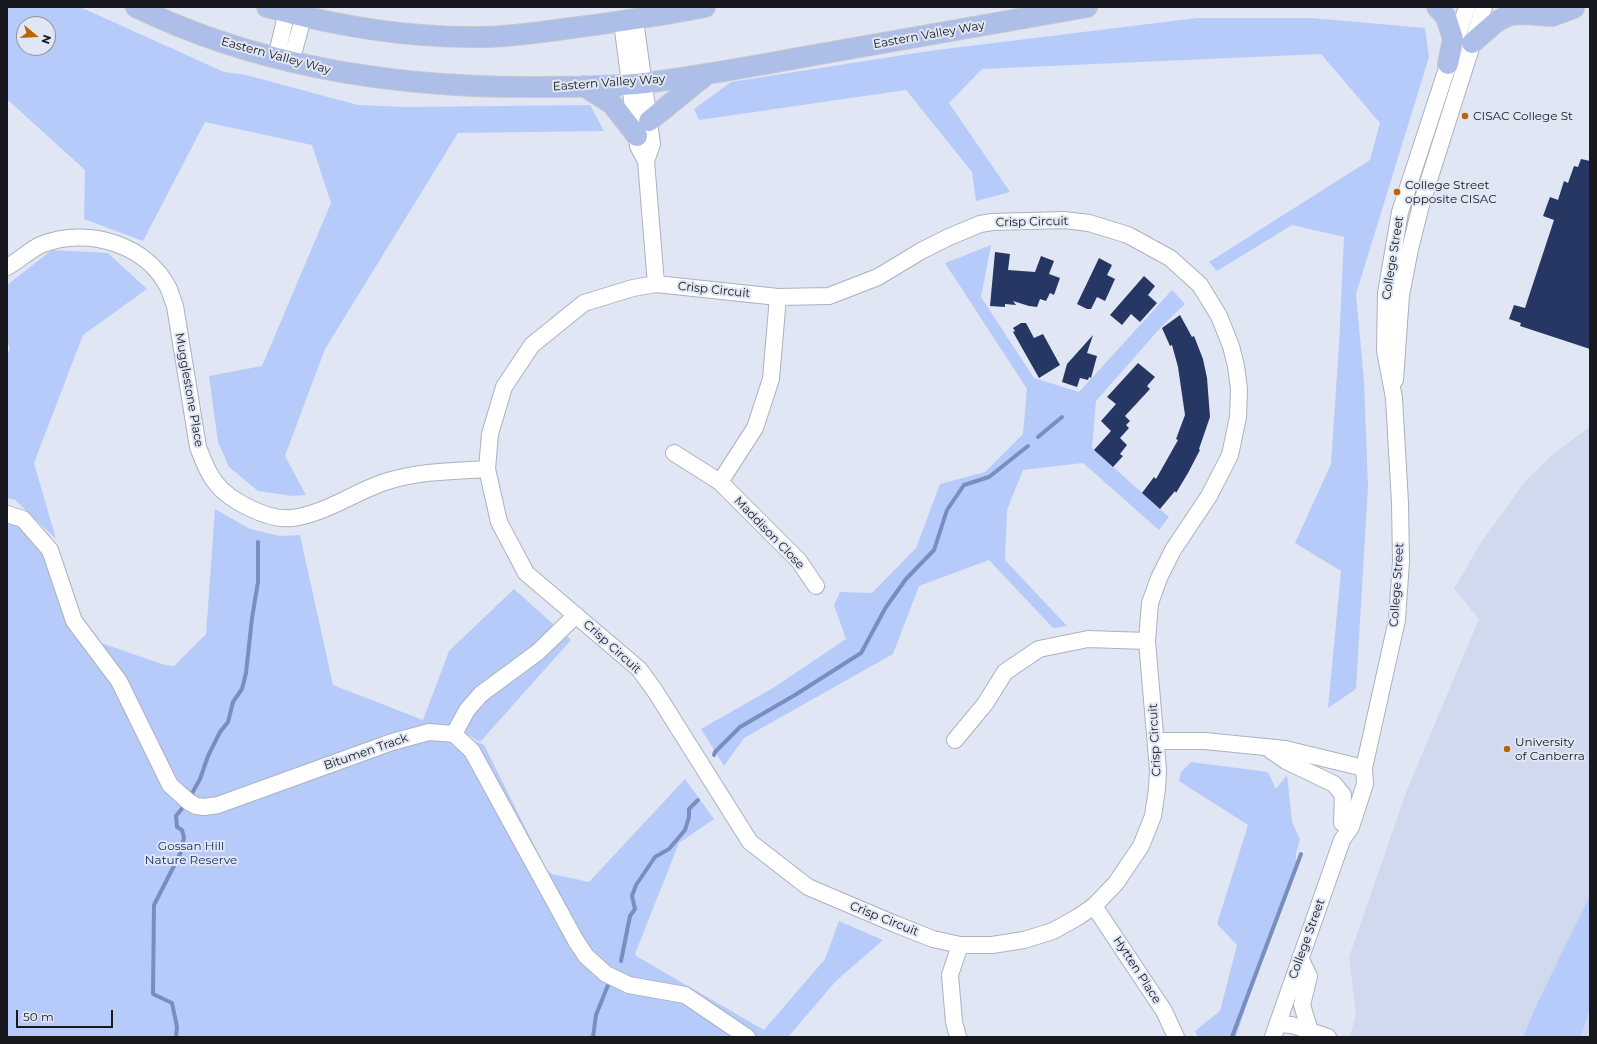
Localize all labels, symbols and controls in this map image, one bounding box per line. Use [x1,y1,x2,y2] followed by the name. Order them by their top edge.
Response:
[16,16,56,56] north arrow
[872,18,986,52] street label: Eastern Valley Way
[38,33,54,46] text: N
[220,34,332,78] street label: Eastern Valley Way
[552,72,666,94] street label: Eastern Valley Way
[1473,109,1573,123] place label: CISAC College St
[1460,111,1470,121] marker: CISAC College St
[1405,178,1497,206] place label: College Street opposite CISAC
[1392,187,1402,197] marker: College Street opposite CISAC
[995,214,1069,230] street label: Crisp Circuit
[1379,215,1407,301] street label: College Street
[677,279,751,301] street label: Crisp Circuit
[172,332,206,448] street label: Mugglestone Place
[731,494,807,572] street label: Maddison Close
[1387,542,1407,628] street label: College Street
[580,617,644,677] street label: Crisp Circuit
[1146,703,1164,777] street label: Crisp Circuit
[322,731,410,773] street label: Bitumen Track
[1515,735,1585,763] place label: University of Canberra
[1502,744,1512,754] marker: University of Canberra
[145,839,237,867] park label: Gossan Hill Nature Reserve
[1286,897,1328,981] street label: College Street
[848,899,920,939] street label: Crisp Circuit
[1110,934,1164,1006] street label: Hytten Place
[18,1002,115,1028] scale bar
[23,1009,54,1024] text: 50 m

